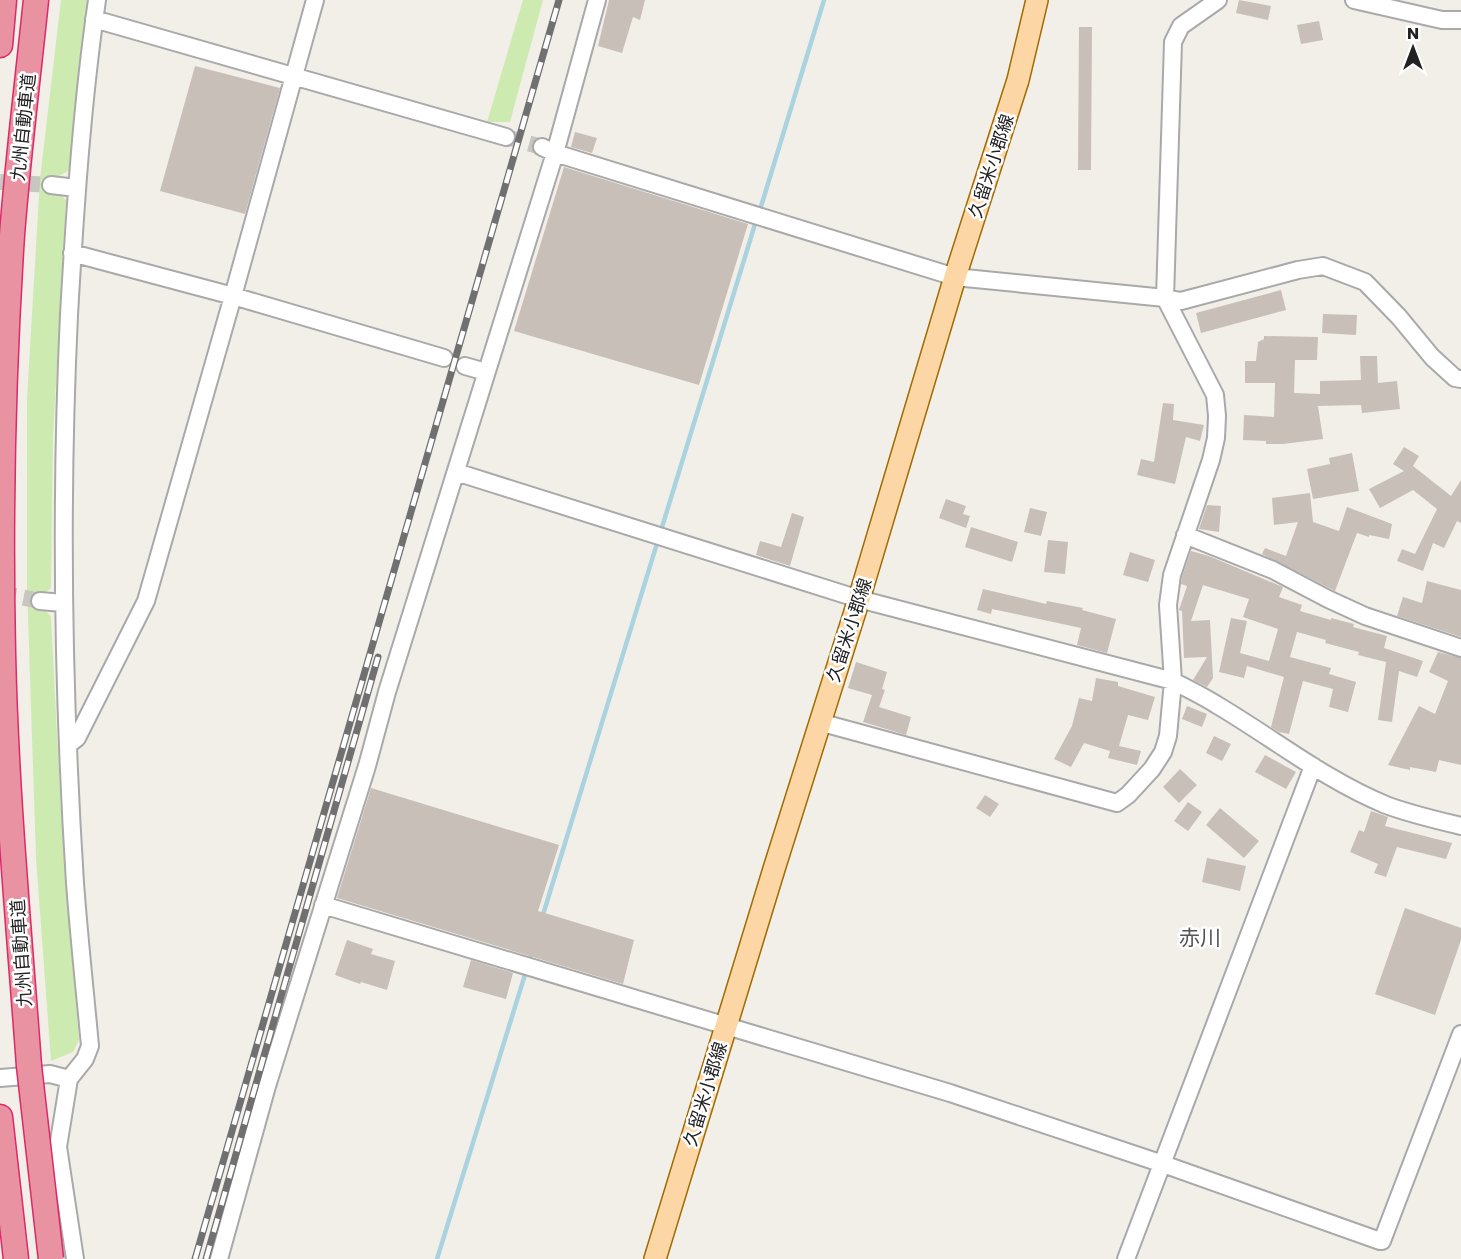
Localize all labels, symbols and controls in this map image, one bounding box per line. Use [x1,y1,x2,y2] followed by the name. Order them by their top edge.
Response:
[1383,18,1443,78] north arrow
[1407,22,1419,45] text: N
[5,72,41,182] street label: 九州自動車道
[962,111,1020,221] street label: 久留米小郡線
[820,575,878,685] street label: 久留米小郡線
[5,898,37,1008] street label: 九州自動車道
[1179,923,1221,952] district label: 赤川
[677,1039,733,1149] street label: 久留米小郡線

